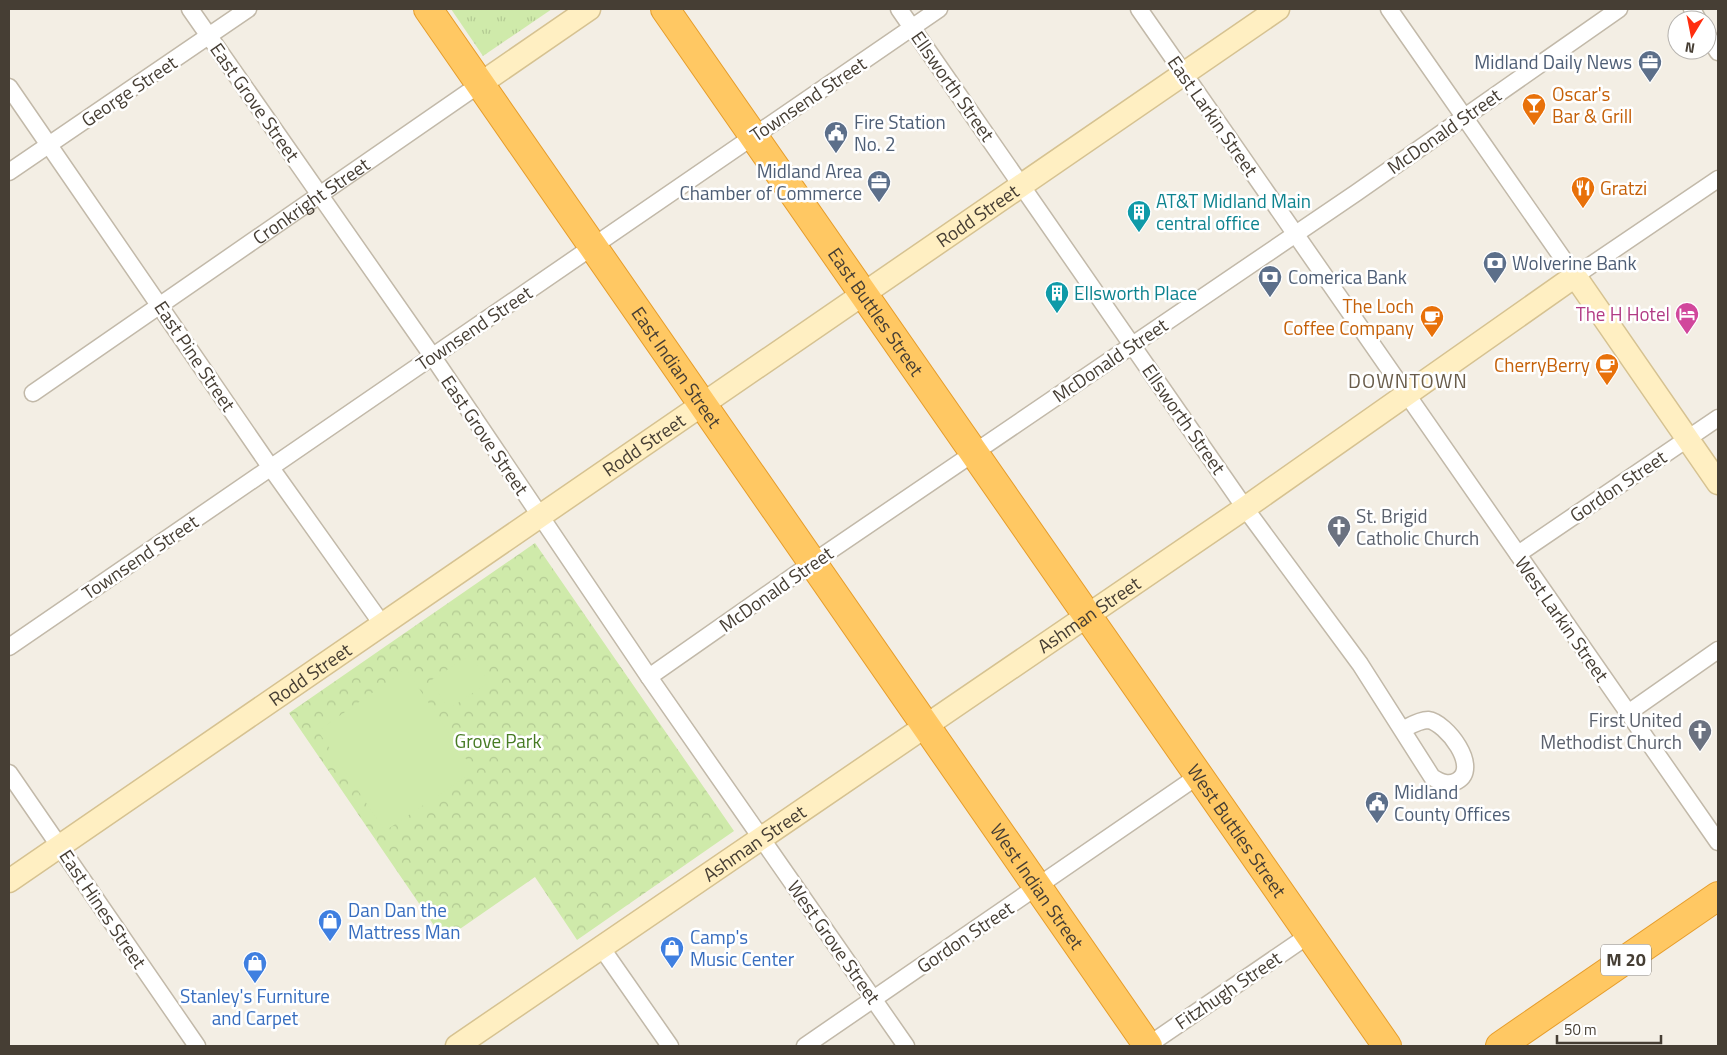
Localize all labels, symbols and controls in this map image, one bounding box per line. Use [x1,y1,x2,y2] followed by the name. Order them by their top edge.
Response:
[1667,10,1717,60] north arrow
[905,25,1002,147] street label: Ellsworth Street
[204,36,307,167] street label: East Grove Street
[1683,37,1696,59] text: N
[1474,47,1632,76] place label: Midland Daily News
[75,48,183,133] street label: George Street
[744,49,872,148] street label: Townsend Street
[1161,49,1266,182] street label: East Larkin Street
[1637,49,1663,83] office icon: Midland Daily News
[1552,79,1632,130] place label: Oscar's Bar & Grill
[1381,80,1507,181] street label: McDonald Street
[1521,92,1547,126] bar icon: Oscar's Bar & Grill
[854,107,946,158] place label: Fire Station No. 2
[823,120,849,154] public building icon: Fire Station No. 2
[246,149,375,251] street label: Cronkright Street
[680,156,862,207] place label: Midland Area Chamber of Commerce
[866,169,892,203] office icon: Midland Area Chamber of Commerce
[1600,173,1647,202] place label: Gratzi
[1570,175,1596,209] restaurant icon: Gratzi
[930,176,1025,254] street label: Rodd Street
[1156,186,1311,237] place label: AT&T Midland Main central office
[1126,199,1152,233] building icon: AT&T Midland Main central office
[821,241,931,382] street label: East Buttles Street
[1512,248,1637,277] place label: Wolverine Bank
[1482,250,1508,284] bank icon: Wolverine Bank
[1288,262,1407,291] place label: Comerica Bank
[1257,264,1283,298] bank icon: Comerica Bank
[410,278,538,377] street label: Townsend Street
[1074,278,1197,307] place label: Ellsworth Place
[1044,280,1070,314] building icon: Ellsworth Place
[1283,291,1414,342] place label: The Loch Coffee Company
[148,295,243,417] street label: East Pine Street
[1576,299,1670,328] place label: The H Hotel
[625,300,730,434] street label: East Indian Street
[1674,301,1700,335] hotel icon: The H Hotel
[1419,304,1445,338] cafe icon: The Loch Coffee Company
[1046,310,1174,409] street label: McDonald Street
[1494,350,1590,379] place label: CherryBerry
[1594,352,1620,386] cafe icon: CherryBerry
[1136,358,1233,480] street label: Ellsworth Street
[1348,365,1468,396] district label: DOWNTOWN
[434,369,537,501] street label: East Grove Street
[596,405,691,483] street label: Rodd Street
[1563,442,1672,529] street label: Gordon Street
[1356,501,1479,552] place label: St. Brigid Catholic Church
[76,507,204,606] street label: Townsend Street
[1326,514,1352,548] church icon: St. Brigid Catholic Church
[713,538,839,639] street label: McDonald Street
[1508,550,1617,688] street label: West Larkin Street
[1031,568,1146,660] street label: Ashman Street
[262,635,357,713] street label: Rodd Street
[1540,705,1682,756] place label: First United Methodist Church
[1687,718,1713,752] church icon: First United Methodist Church
[454,726,542,755] park label: Grove Park
[1181,758,1294,903] street label: West Buttles Street
[1394,777,1510,828] place label: Midland County Offices
[1364,790,1390,824] public building icon: Midland County Offices
[697,797,812,888] street label: Ashman Street
[983,817,1092,955] street label: West Indian Street
[53,843,154,975] street label: East Hines Street
[781,874,888,1010] street label: West Grove Street
[910,893,1019,980] street label: Gordon Street
[348,895,460,946] place label: Dan Dan the Mattress Man
[317,908,343,942] shop icon: Dan Dan the Mattress Man
[690,922,795,973] place label: Camp's Music Center
[659,935,685,969] shop icon: Camp's Music Center
[1169,943,1287,1036] street label: Fitzhugh Street
[1601,944,1651,976] road number: M 20
[242,950,268,984] shop icon: Stanley's Furniture and Carpet
[180,981,330,1032] place label: Stanley's Furniture and Carpet
[1557,1012,1661,1044] scale bar
[1564,1018,1597,1041] text: 50 m

